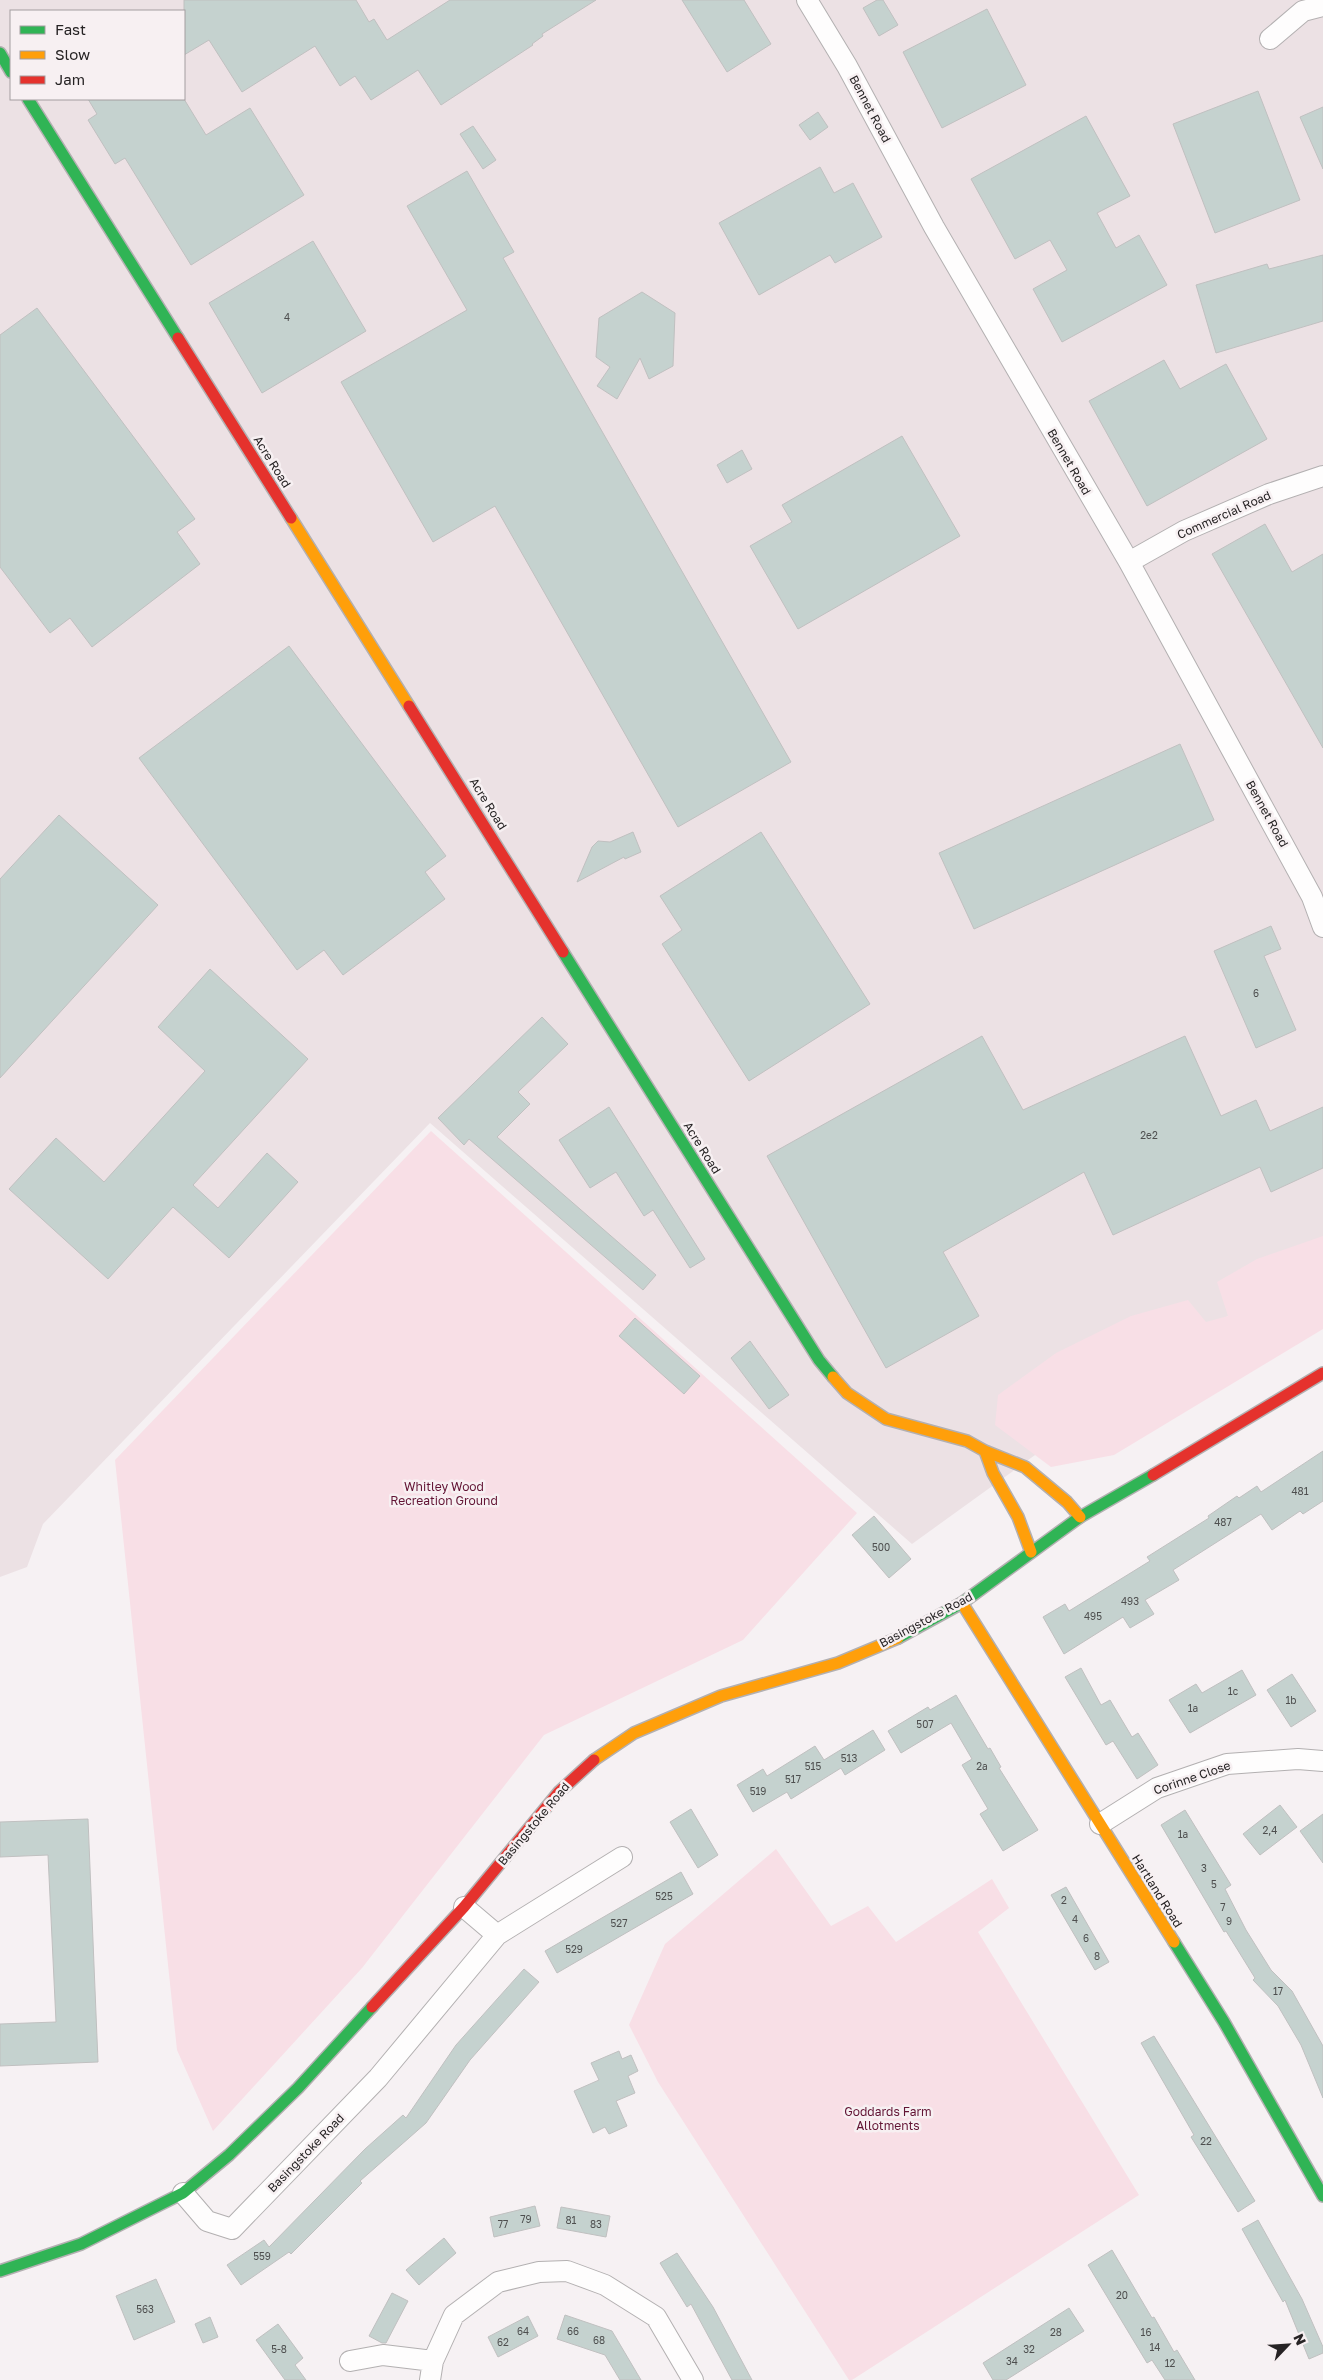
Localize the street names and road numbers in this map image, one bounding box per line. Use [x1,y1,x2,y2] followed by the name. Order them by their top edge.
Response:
[846,73,894,145] street label: Bennet Road
[1044,426,1094,498] street label: Bennet Road
[251,433,294,490] street label: Acre Road
[1175,487,1273,542] street label: Commercial Road
[467,775,510,832] street label: Acre Road
[1243,778,1292,850] street label: Bennet Road
[681,1119,724,1176] street label: Acre Road
[877,1589,975,1650] street label: Basingstoke Road
[1151,1757,1232,1798] street label: Corinne Close
[495,1779,573,1868] street label: Basingstoke Road
[1129,1851,1186,1930] street label: Hartland Road
[264,2110,347,2195] street label: Basingstoke Road

